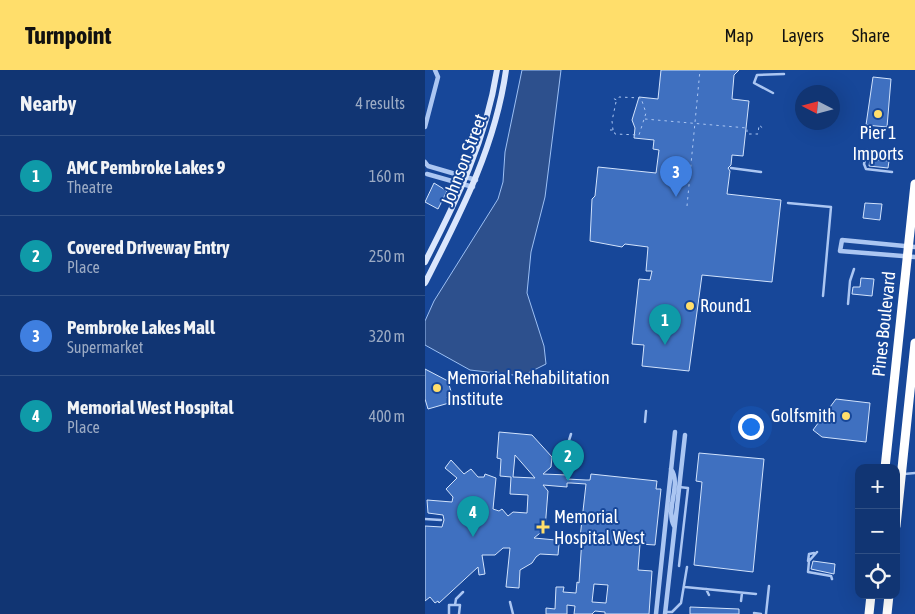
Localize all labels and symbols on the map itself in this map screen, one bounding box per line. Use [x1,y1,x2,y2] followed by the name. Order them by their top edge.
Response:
[795,85,840,130] north arrow
[872,108,884,120] marker: Pier 1 Imports
[436,111,491,209] street label: Johnson Street
[852,122,904,164] place label: Pier 1 Imports
[660,156,692,197] pin: 3
[868,270,899,378] street label: Pines Boulevard
[700,295,752,316] place label: Round1
[684,300,696,312] marker: Round1
[649,304,681,345] pin: 1
[447,367,610,409] place label: Memorial Rehabilitation Institute
[431,382,443,394] marker: Memorial Rehabilitation Institute
[771,405,836,426] place label: Golfsmith
[840,410,852,422] marker: Golfsmith
[738,414,764,440] your location
[552,440,584,481] pin: 2
[457,496,489,537] pin: 4
[554,506,645,548] place label: Memorial Hospital West
[536,520,550,534] marker: Memorial Hospital West

